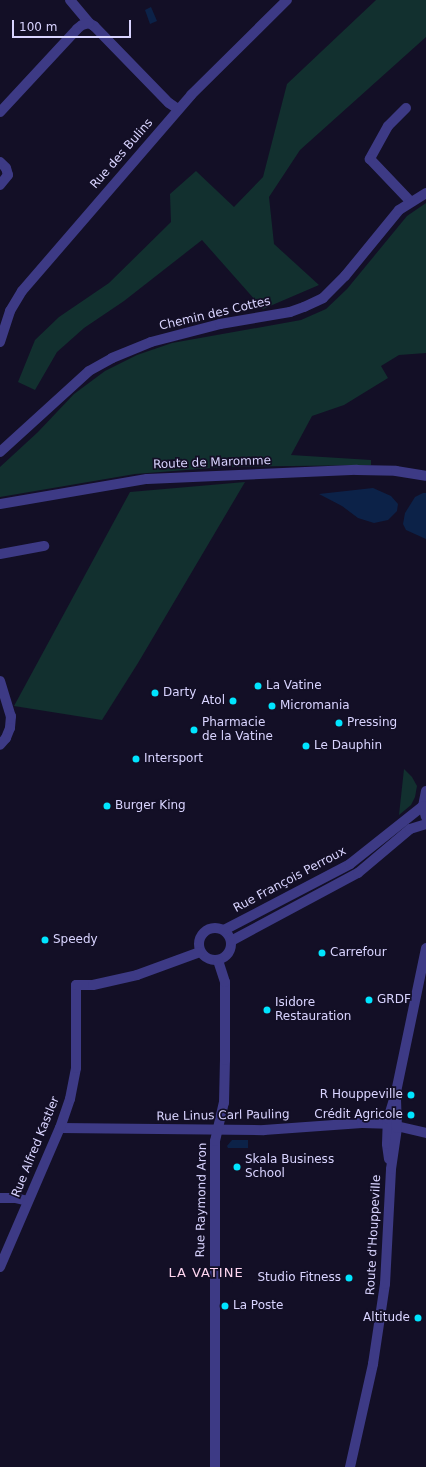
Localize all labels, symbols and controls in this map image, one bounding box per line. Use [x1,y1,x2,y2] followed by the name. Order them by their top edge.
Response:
[14,12,133,38] scale bar
[19,20,57,34] text: 100 m
[88,116,156,192] street label: Rue des Bulins
[158,294,272,334] street label: Chemin des Cottes
[153,454,271,472] street label: Route de Maromme
[266,679,322,693] place label: La Vatine
[253,681,263,691] marker: La Vatine
[163,686,196,700] place label: Darty
[150,688,160,698] marker: Darty
[202,694,225,708] place label: Atol
[228,696,238,706] marker: Atol
[280,699,350,713] place label: Micromania
[267,701,277,711] marker: Micromania
[202,716,273,744] place label: Pharmacie de la Vatine
[347,716,397,730] place label: Pressing
[334,718,344,728] marker: Pressing
[189,725,199,735] marker: Pharmacie de la Vatine
[314,739,382,753] place label: Le Dauphin
[301,741,311,751] marker: Le Dauphin
[144,752,203,766] place label: Intersport
[131,754,141,764] marker: Intersport
[115,799,186,813] place label: Burger King
[102,801,112,811] marker: Burger King
[231,844,349,916] street label: Rue François Perroux
[53,933,98,947] place label: Speedy
[40,935,50,945] marker: Speedy
[330,946,387,960] place label: Carrefour
[317,948,327,958] marker: Carrefour
[377,993,411,1007] place label: GRDF
[364,995,374,1005] marker: GRDF
[275,996,351,1024] place label: Isidore Restauration
[262,1005,272,1015] marker: Isidore Restauration
[320,1088,403,1102] place label: R Houppeville
[406,1090,416,1100] marker: R Houppeville
[9,1094,63,1200] street label: Rue Alfred Kastler
[156,1108,290,1124] street label: Rue Linus Carl Pauling
[314,1108,403,1122] place label: Crédit Agricole
[406,1110,416,1120] marker: Crédit Agricole
[194,1142,210,1258] street label: Rue Raymond Aron
[245,1153,334,1181] place label: Skala Business School
[232,1162,242,1172] marker: Skala Business School
[364,1174,384,1296] street label: Route d'Houppeville
[168,1265,244,1281] district label: LA VATINE
[257,1271,341,1285] place label: Studio Fitness
[344,1273,354,1283] marker: Studio Fitness
[233,1299,283,1313] place label: La Poste
[220,1301,230,1311] marker: La Poste
[363,1311,410,1325] place label: Altitude
[413,1313,423,1323] marker: Altitude

